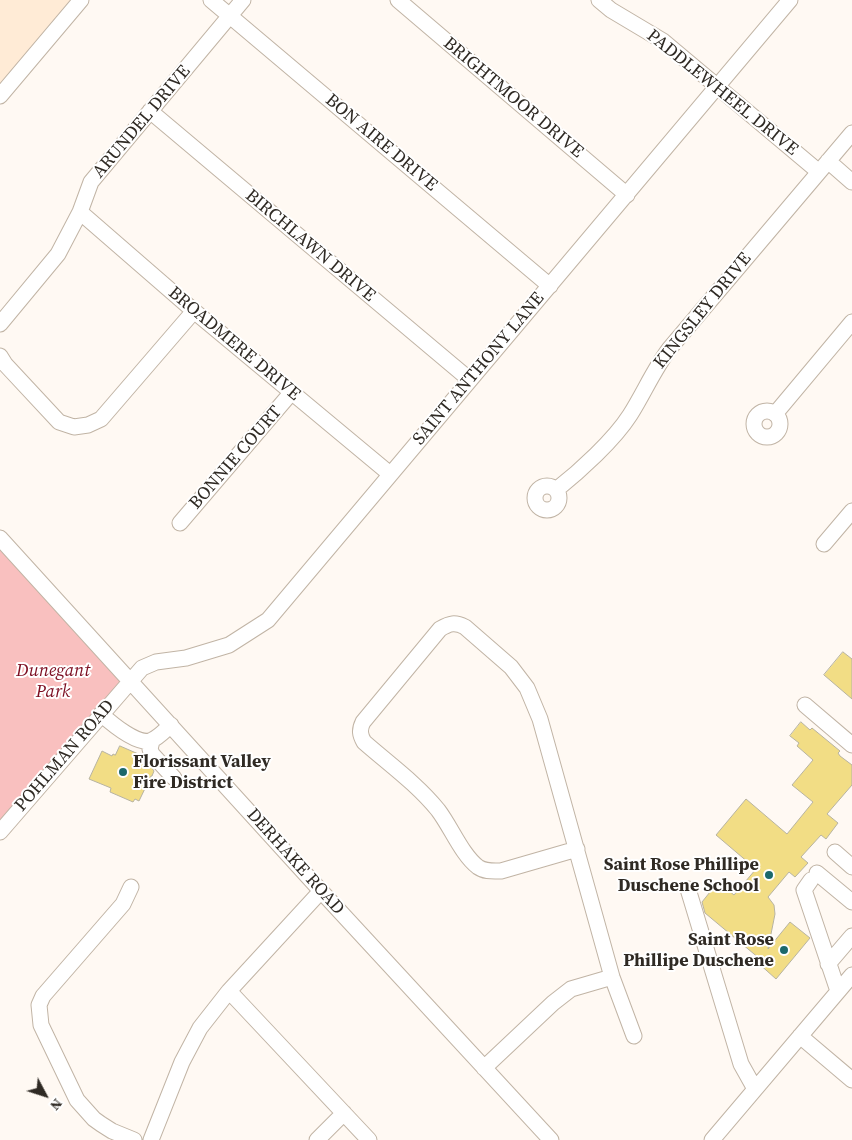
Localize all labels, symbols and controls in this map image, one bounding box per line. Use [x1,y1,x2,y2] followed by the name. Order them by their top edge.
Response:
[642,25,802,161] street label: PADDLEWHEEL DRIVE
[438,33,588,163] street label: BRIGHTMOOR DRIVE
[89,61,195,183] street label: ARUNDEL DRIVE
[321,90,441,196] street label: BON AIRE DRIVE
[240,185,380,307] street label: BIRCHLAWN DRIVE
[650,249,756,373] street label: KINGSLEY DRIVE
[164,282,304,406] street label: BROADMERE DRIVE
[409,288,549,450] street label: SAINT ANTHONY LANE
[185,402,287,514] street label: BONNIE COURT
[16,660,90,702] park label: Dunegant Park
[11,696,119,816] street label: POHLMAN ROAD
[133,751,271,794] place label: Florissant Valley Fire District
[117,766,129,778] marker: Florissant Valley Fire District
[242,804,348,920] street label: DERHAKE ROAD
[604,854,759,896] place label: Saint Rose Phillipe Duschene School
[763,869,775,881] marker: Saint Rose Phillipe Duschene School
[623,929,774,972] place label: Saint Rose Phillipe Duschene
[778,944,790,956] marker: Saint Rose Phillipe Duschene
[20,1070,70,1120] north arrow
[46,1094,67,1115] text: N

